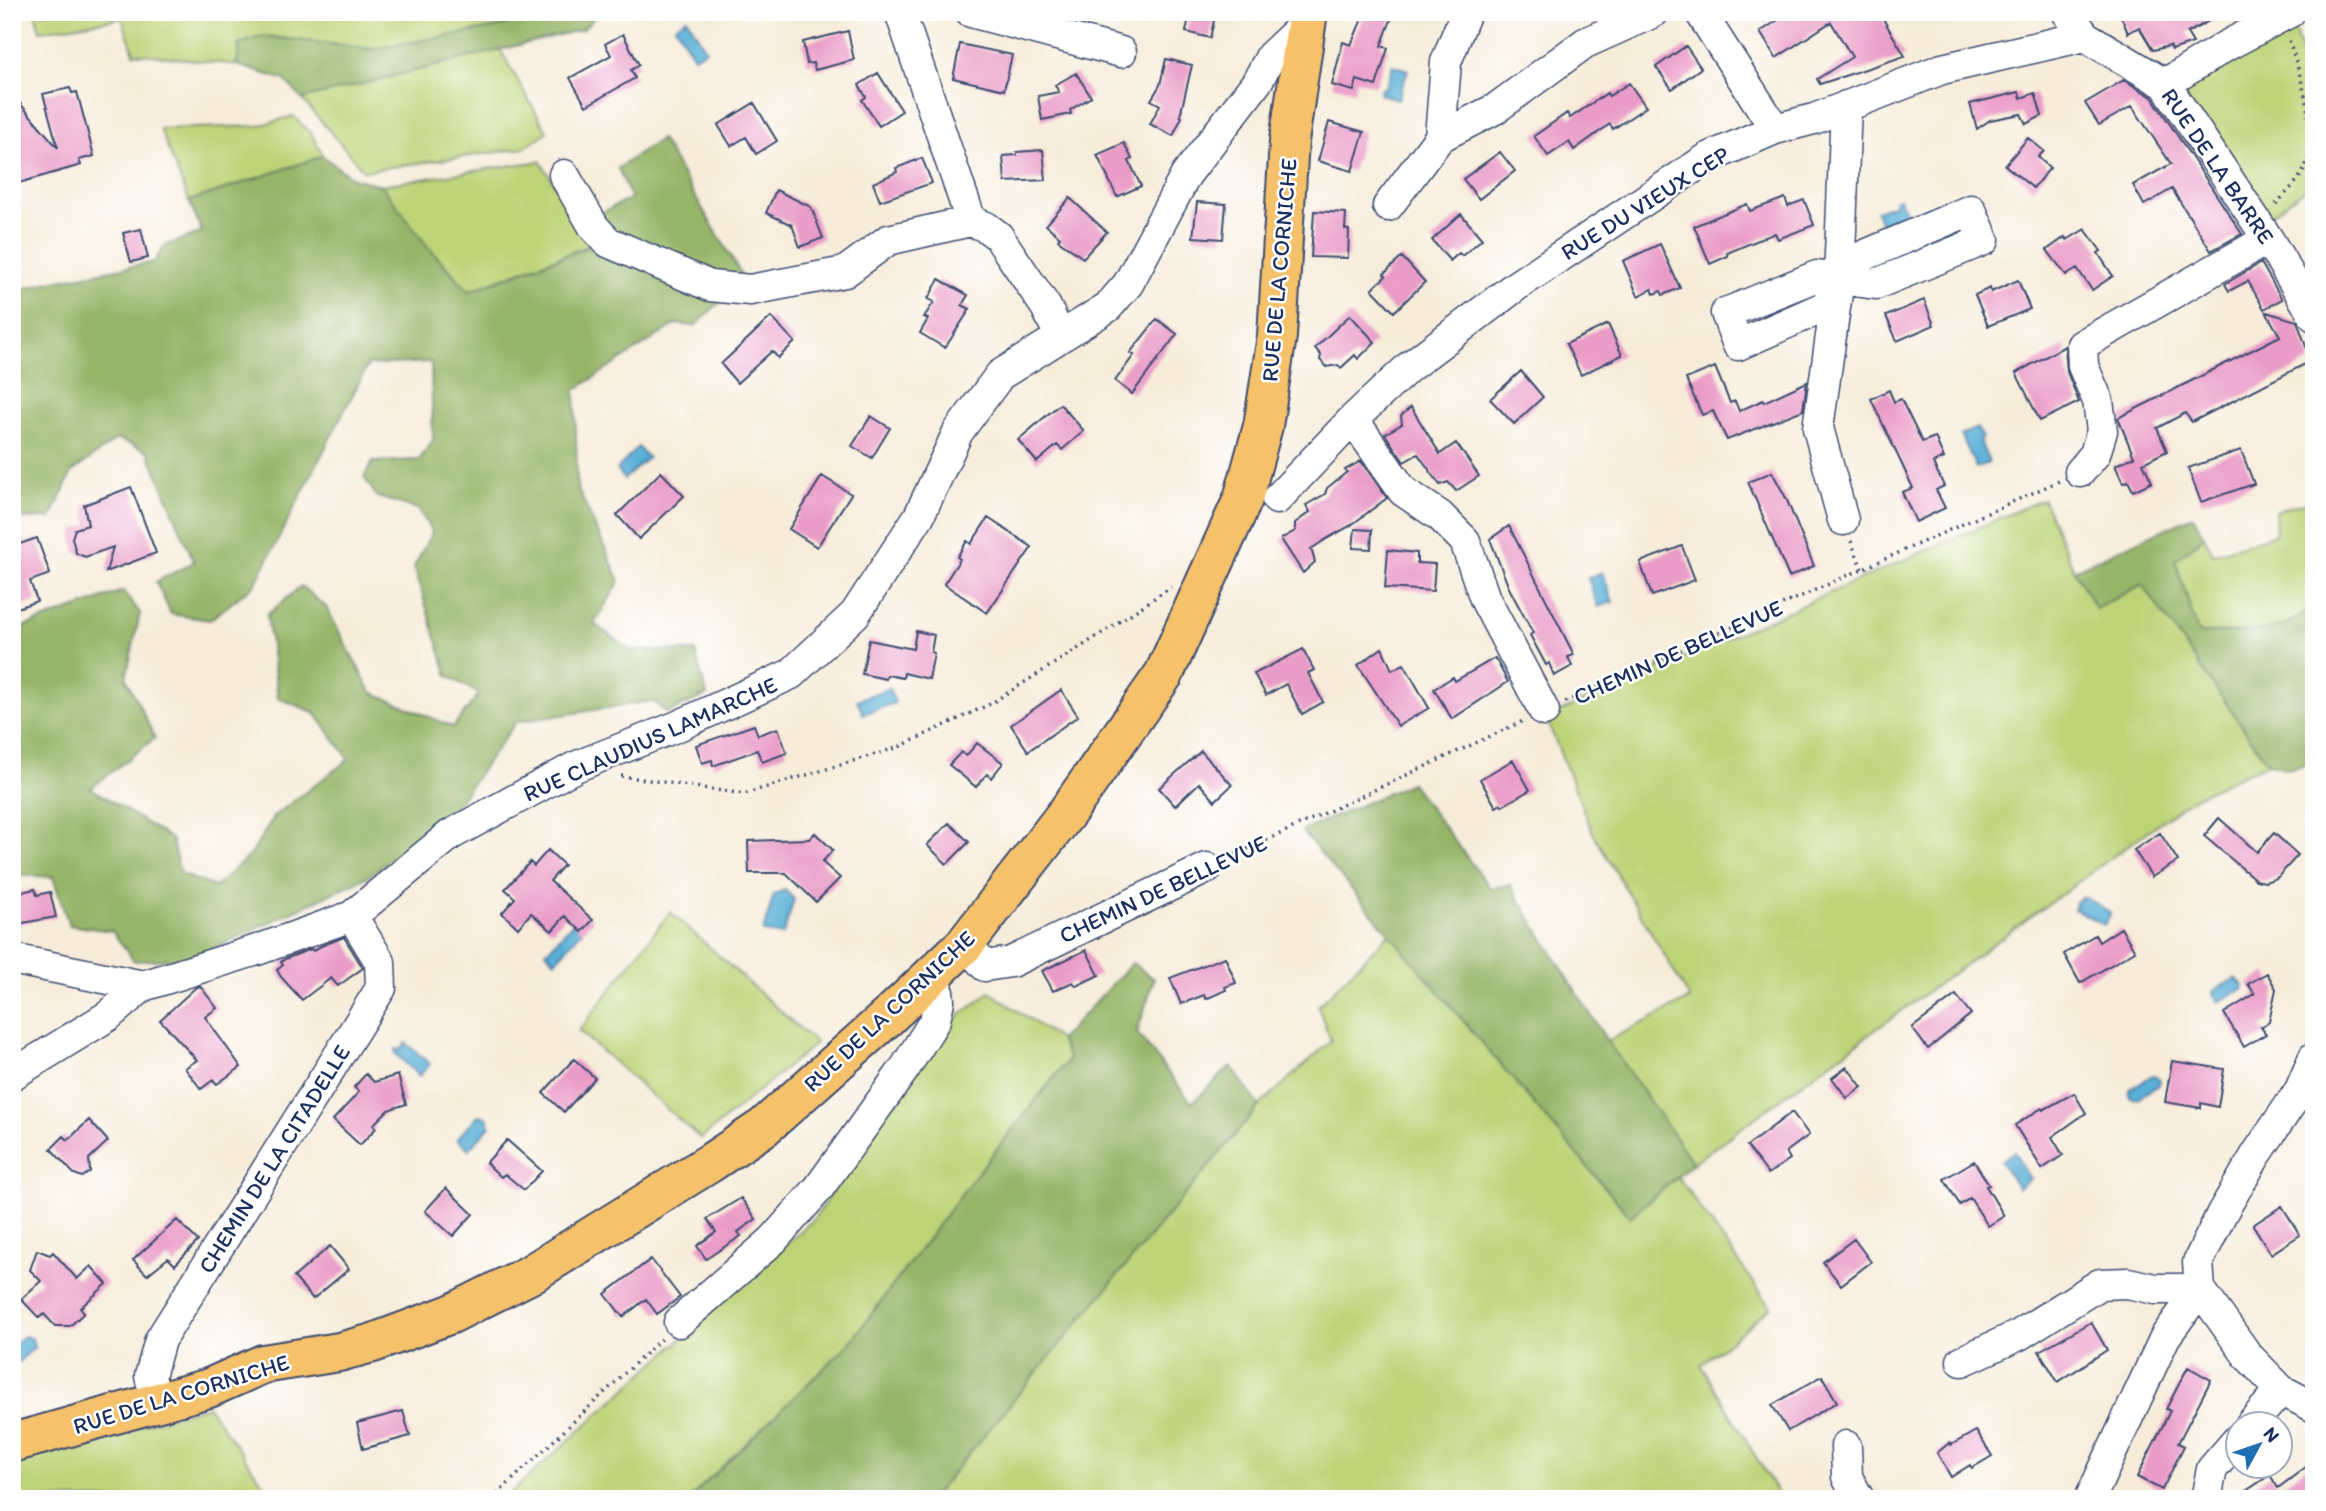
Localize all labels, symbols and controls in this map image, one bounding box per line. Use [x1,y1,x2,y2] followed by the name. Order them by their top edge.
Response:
[2156,83,2281,249] street label: RUE DE LA BARRE
[1556,140,1734,266] street label: RUE DU VIEUX CEP
[1255,157,1303,383] street label: RUE DE LA CORNICHE
[1569,593,1787,711] street label: CHEMIN DE BELLEVUE
[519,670,782,808] street label: RUE CLAUDIUS LAMARCHE
[1055,829,1271,949] street label: CHEMIN DE BELLEVUE
[797,924,981,1098] street label: RUE DE LA CORNICHE
[192,1039,356,1279] street label: CHEMIN DE LA CITADELLE
[70,1348,292,1440] street label: RUE DE LA CORNICHE
[2224,1410,2294,1480] north arrow
[2259,1422,2285,1447] text: N

